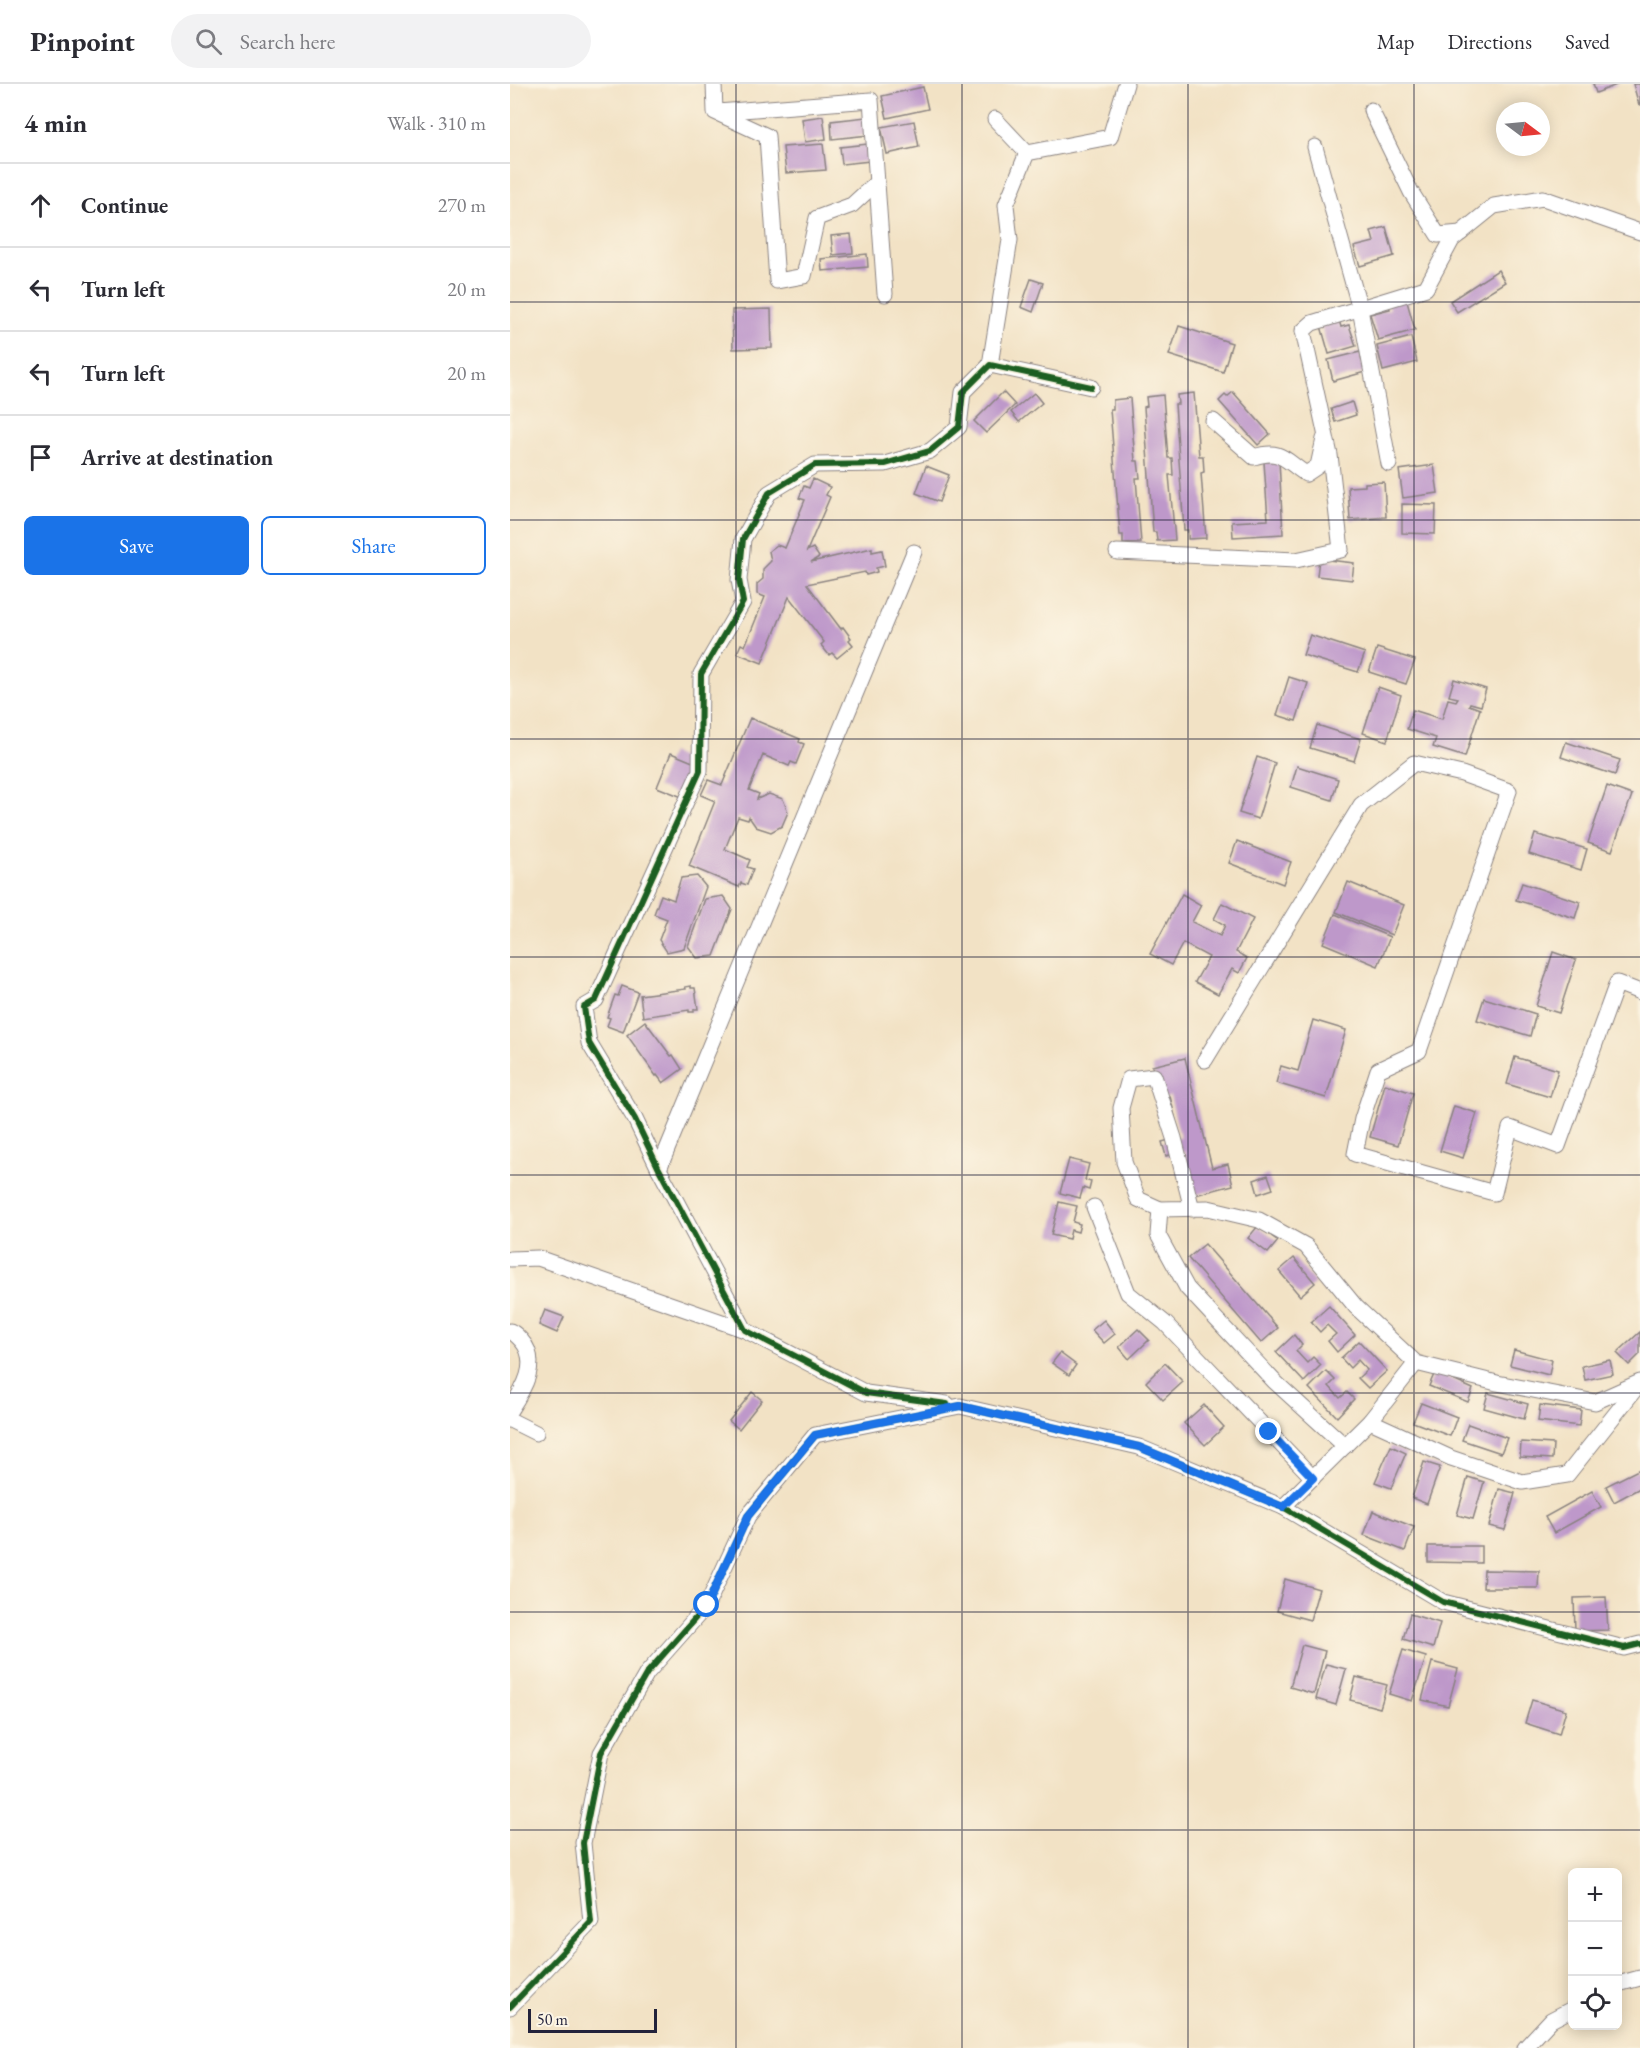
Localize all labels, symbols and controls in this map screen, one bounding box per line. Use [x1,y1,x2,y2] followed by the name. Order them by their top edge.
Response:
[171,14,591,68] search box
[30,23,135,59] text: Pinpoint
[192,25,225,58] icon: search
[240,27,335,56] text: Search here
[1377,28,1414,55] text: Map
[1447,28,1532,55] text: Directions
[1565,28,1610,55] text: Saved
[1496,102,1550,156] north arrow
[24,106,87,140] text: 4 min
[387,110,486,136] text: Walk · 310 m
[24,189,57,222] icon: ahead
[81,191,168,220] text: Continue
[438,192,486,218] text: 270 m
[24,273,57,306] icon: left
[81,275,165,304] text: Turn left
[447,276,486,302] text: 20 m
[24,357,57,390] icon: left
[81,359,165,388] text: Turn left
[447,360,486,386] text: 20 m
[24,441,57,474] icon: arrive
[81,443,273,472] text: Arrive at destination
[24,516,249,575] button: Save
[261,516,486,575] button: Share
[1255,1418,1281,1444] route end
[693,1591,719,1617] route start
[1568,1868,1622,2030] map controls
[1568,1868,1622,1922] button: +
[1568,1922,1622,1976] button: −
[1568,1976,1622,2030] button: locate
[528,2006,657,2034] scale bar
[537,2009,568,2030] text: 50 m

